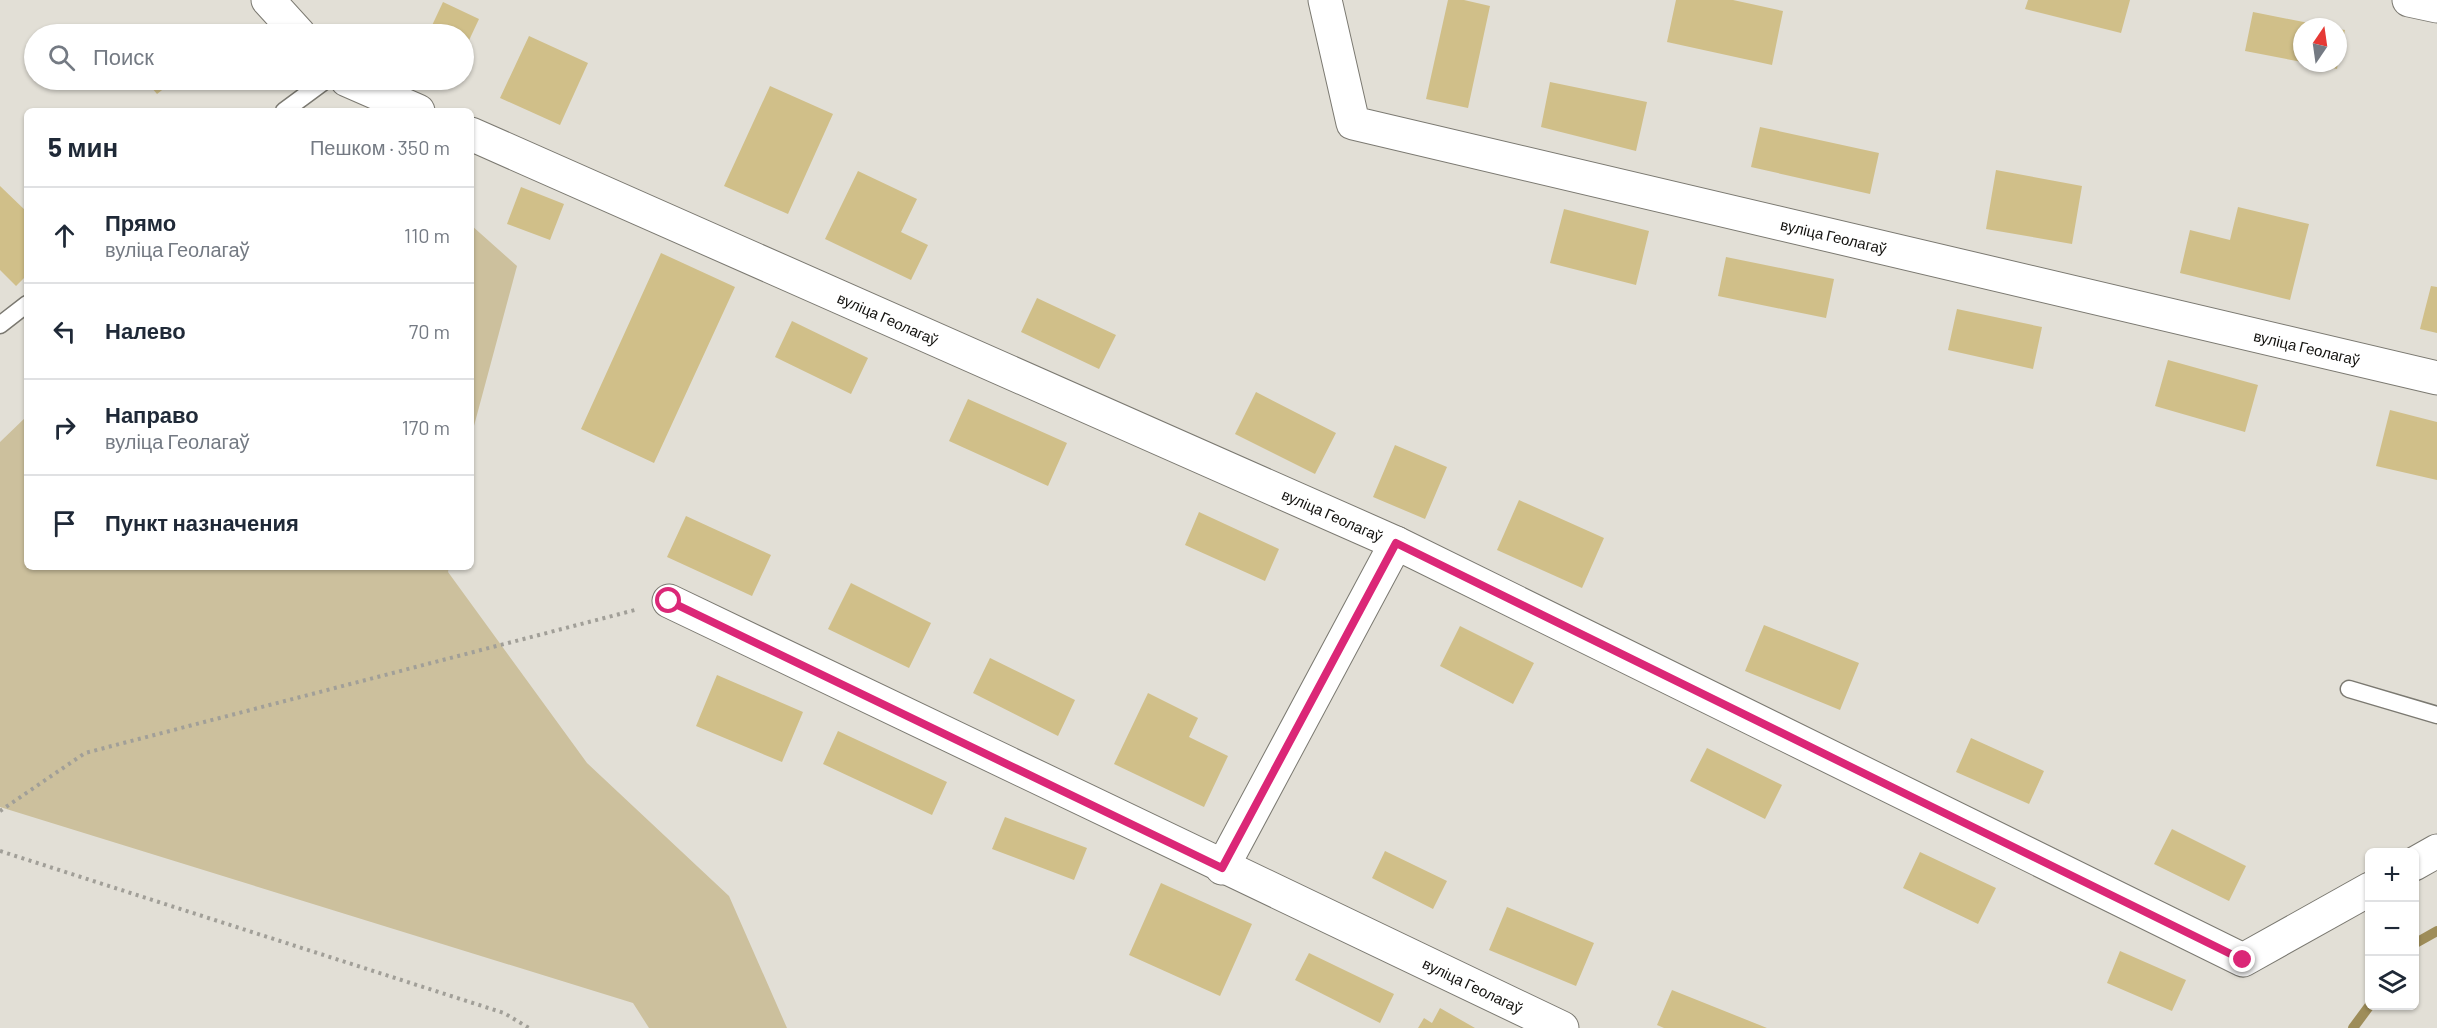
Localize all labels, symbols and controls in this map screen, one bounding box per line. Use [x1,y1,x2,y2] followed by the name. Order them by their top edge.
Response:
[2293,18,2347,72] north arrow
[24,24,474,90] search box
[45,41,78,74] icon: search
[93,43,154,69] text: Поиск
[48,131,118,162] text: 5 мин
[310,135,450,159] text: Пешком · 350 m
[105,209,176,235] text: Прямо
[1779,215,1889,257] street label: вуліца Геолагаў
[48,219,81,252] icon: ahead
[404,223,450,247] text: 110 m
[105,237,250,261] text: вуліца Геолагаў
[835,288,942,349] street label: вуліца Геолагаў
[48,315,81,348] icon: left
[105,317,186,343] text: Налево
[409,319,450,343] text: 70 m
[2252,326,2362,369] street label: вуліца Геолагаў
[105,401,199,427] text: Направо
[48,411,81,444] icon: right
[402,415,450,439] text: 170 m
[105,429,250,453] text: вуліца Геолагаў
[1279,485,1386,545] street label: вуліца Геолагаў
[48,507,81,540] icon: arrive
[105,509,299,535] text: Пункт назначения
[655,587,681,613] route start
[2365,848,2419,1010] map controls
[2365,848,2419,902] button: +
[2365,902,2419,956] button: −
[2229,946,2255,972] route end
[1420,954,1526,1017] street label: вуліца Геолагаў
[2365,956,2419,1010] button: layers

